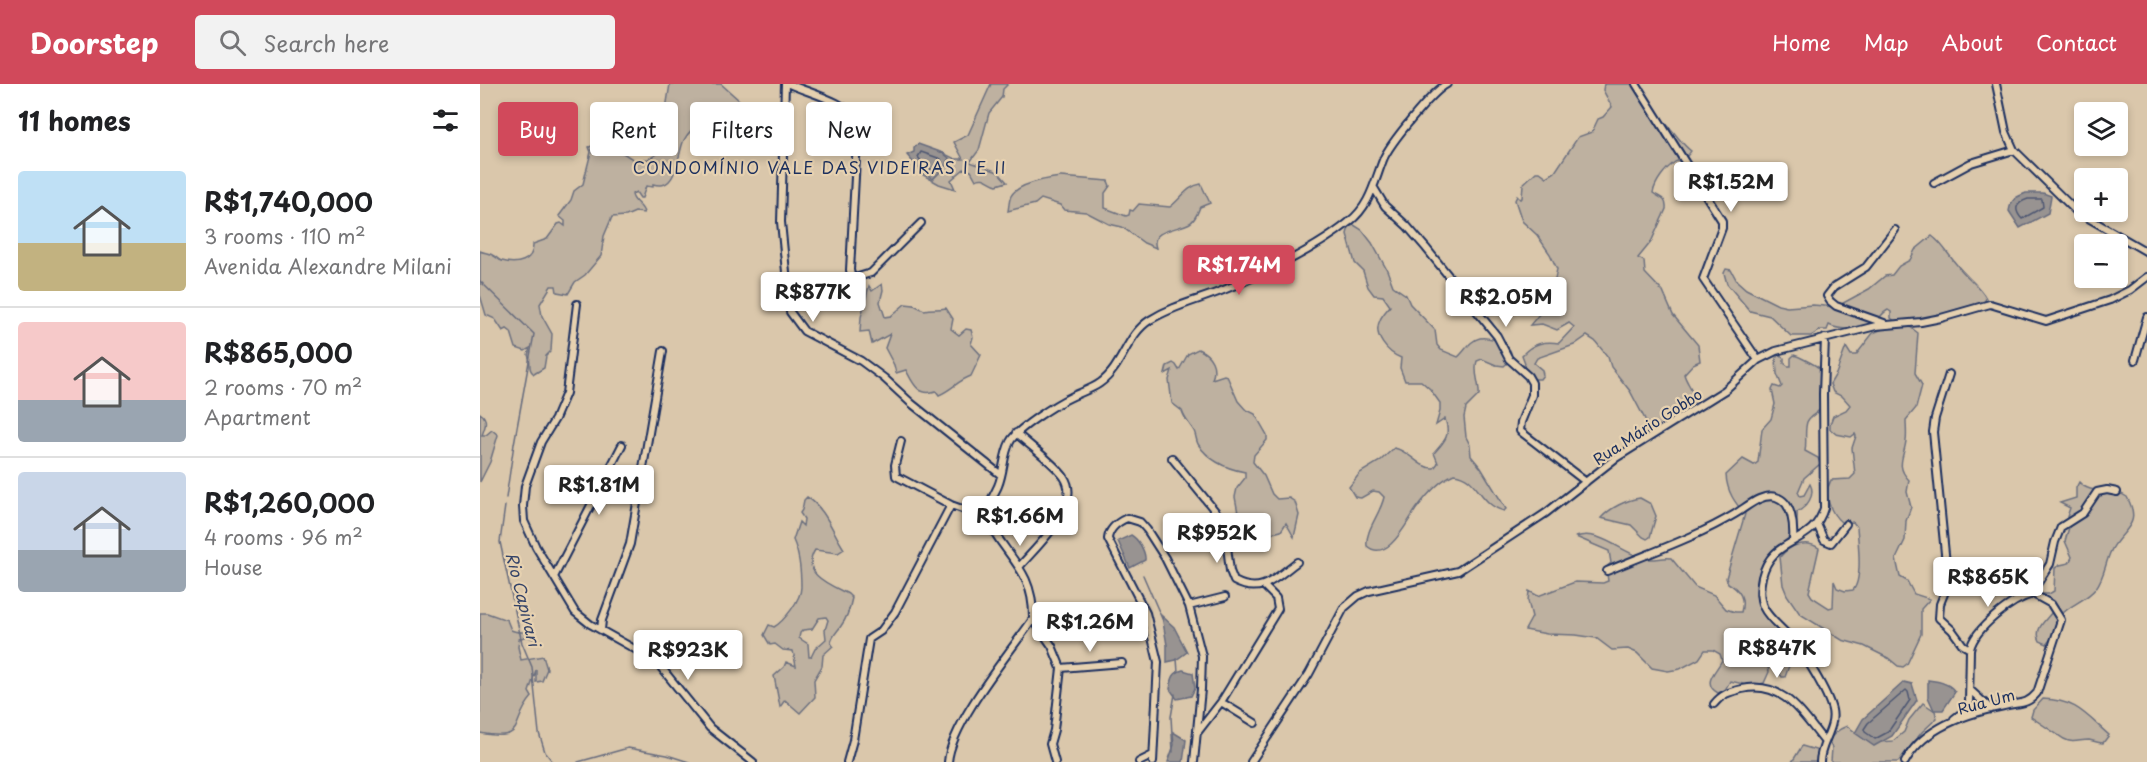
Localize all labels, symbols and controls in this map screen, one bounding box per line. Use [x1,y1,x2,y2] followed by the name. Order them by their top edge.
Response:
[195,15,615,69] search box
[30,21,159,64] text: Doorstep
[216,26,249,59] icon: search
[264,26,389,59] text: Search here
[1772,26,1831,58] text: Home
[1864,26,1909,58] text: Map
[1942,26,2003,58] text: About
[2036,26,2117,58] text: Contact
[18,101,131,140] text: 11 homes
[498,102,578,156] chip: Buy
[590,102,678,156] chip: Rent
[690,102,794,156] chip: Filters
[806,102,892,156] chip: New
[2074,102,2128,288] map controls
[2074,102,2128,156] button: layers
[429,104,462,137] icon: filters
[633,155,1007,179] district label: CONDOMÍNIO VALE DAS VIDEIRAS I E II
[1676,162,1786,213] pin: R$1.52M
[1688,166,1774,196] text: R$1.52M
[2074,168,2128,222] button: +
[204,182,373,221] text: R$1,740,000
[66,195,138,267] icon: home
[204,221,366,251] text: 3 rooms · 110 m²
[2074,234,2128,288] button: −
[1184,245,1294,296] pin: R$1.74M
[1197,249,1281,279] text: R$1.74M
[204,251,452,281] text: Avenida Alexandre Milani
[764,272,862,323] pin: R$877K
[775,276,851,306] text: R$877K
[1451,277,1561,328] pin: R$2.05M
[1460,281,1552,311] text: R$2.05M
[204,333,353,372] text: R$865,000
[66,346,138,418] icon: home
[204,372,362,402] text: 2 rooms · 70 m²
[1588,382,1706,470] street label: Rua Mário Gobbo
[204,402,311,432] text: Apartment
[544,465,654,516] pin: R$1.81M
[558,469,640,499] text: R$1.81M
[204,483,375,522] text: R$1,260,000
[66,496,138,568] icon: home
[965,496,1075,547] pin: R$1.66M
[976,500,1064,530] text: R$1.66M
[1168,513,1266,564] pin: R$952K
[1177,517,1257,547] text: R$952K
[204,522,363,552] text: 4 rooms · 96 m²
[501,550,548,651] water label: Rio Capivari
[204,552,263,582] text: House
[1939,557,2037,608] pin: R$865K
[1947,561,2029,591] text: R$865K
[1035,602,1145,653] pin: R$1.26M
[1046,606,1134,636] text: R$1.26M
[1728,628,1826,679] pin: R$847K
[639,630,737,681] pin: R$923K
[1738,632,1816,662] text: R$847K
[648,634,728,664] text: R$923K
[1955,682,2017,720] street label: Rua Um

